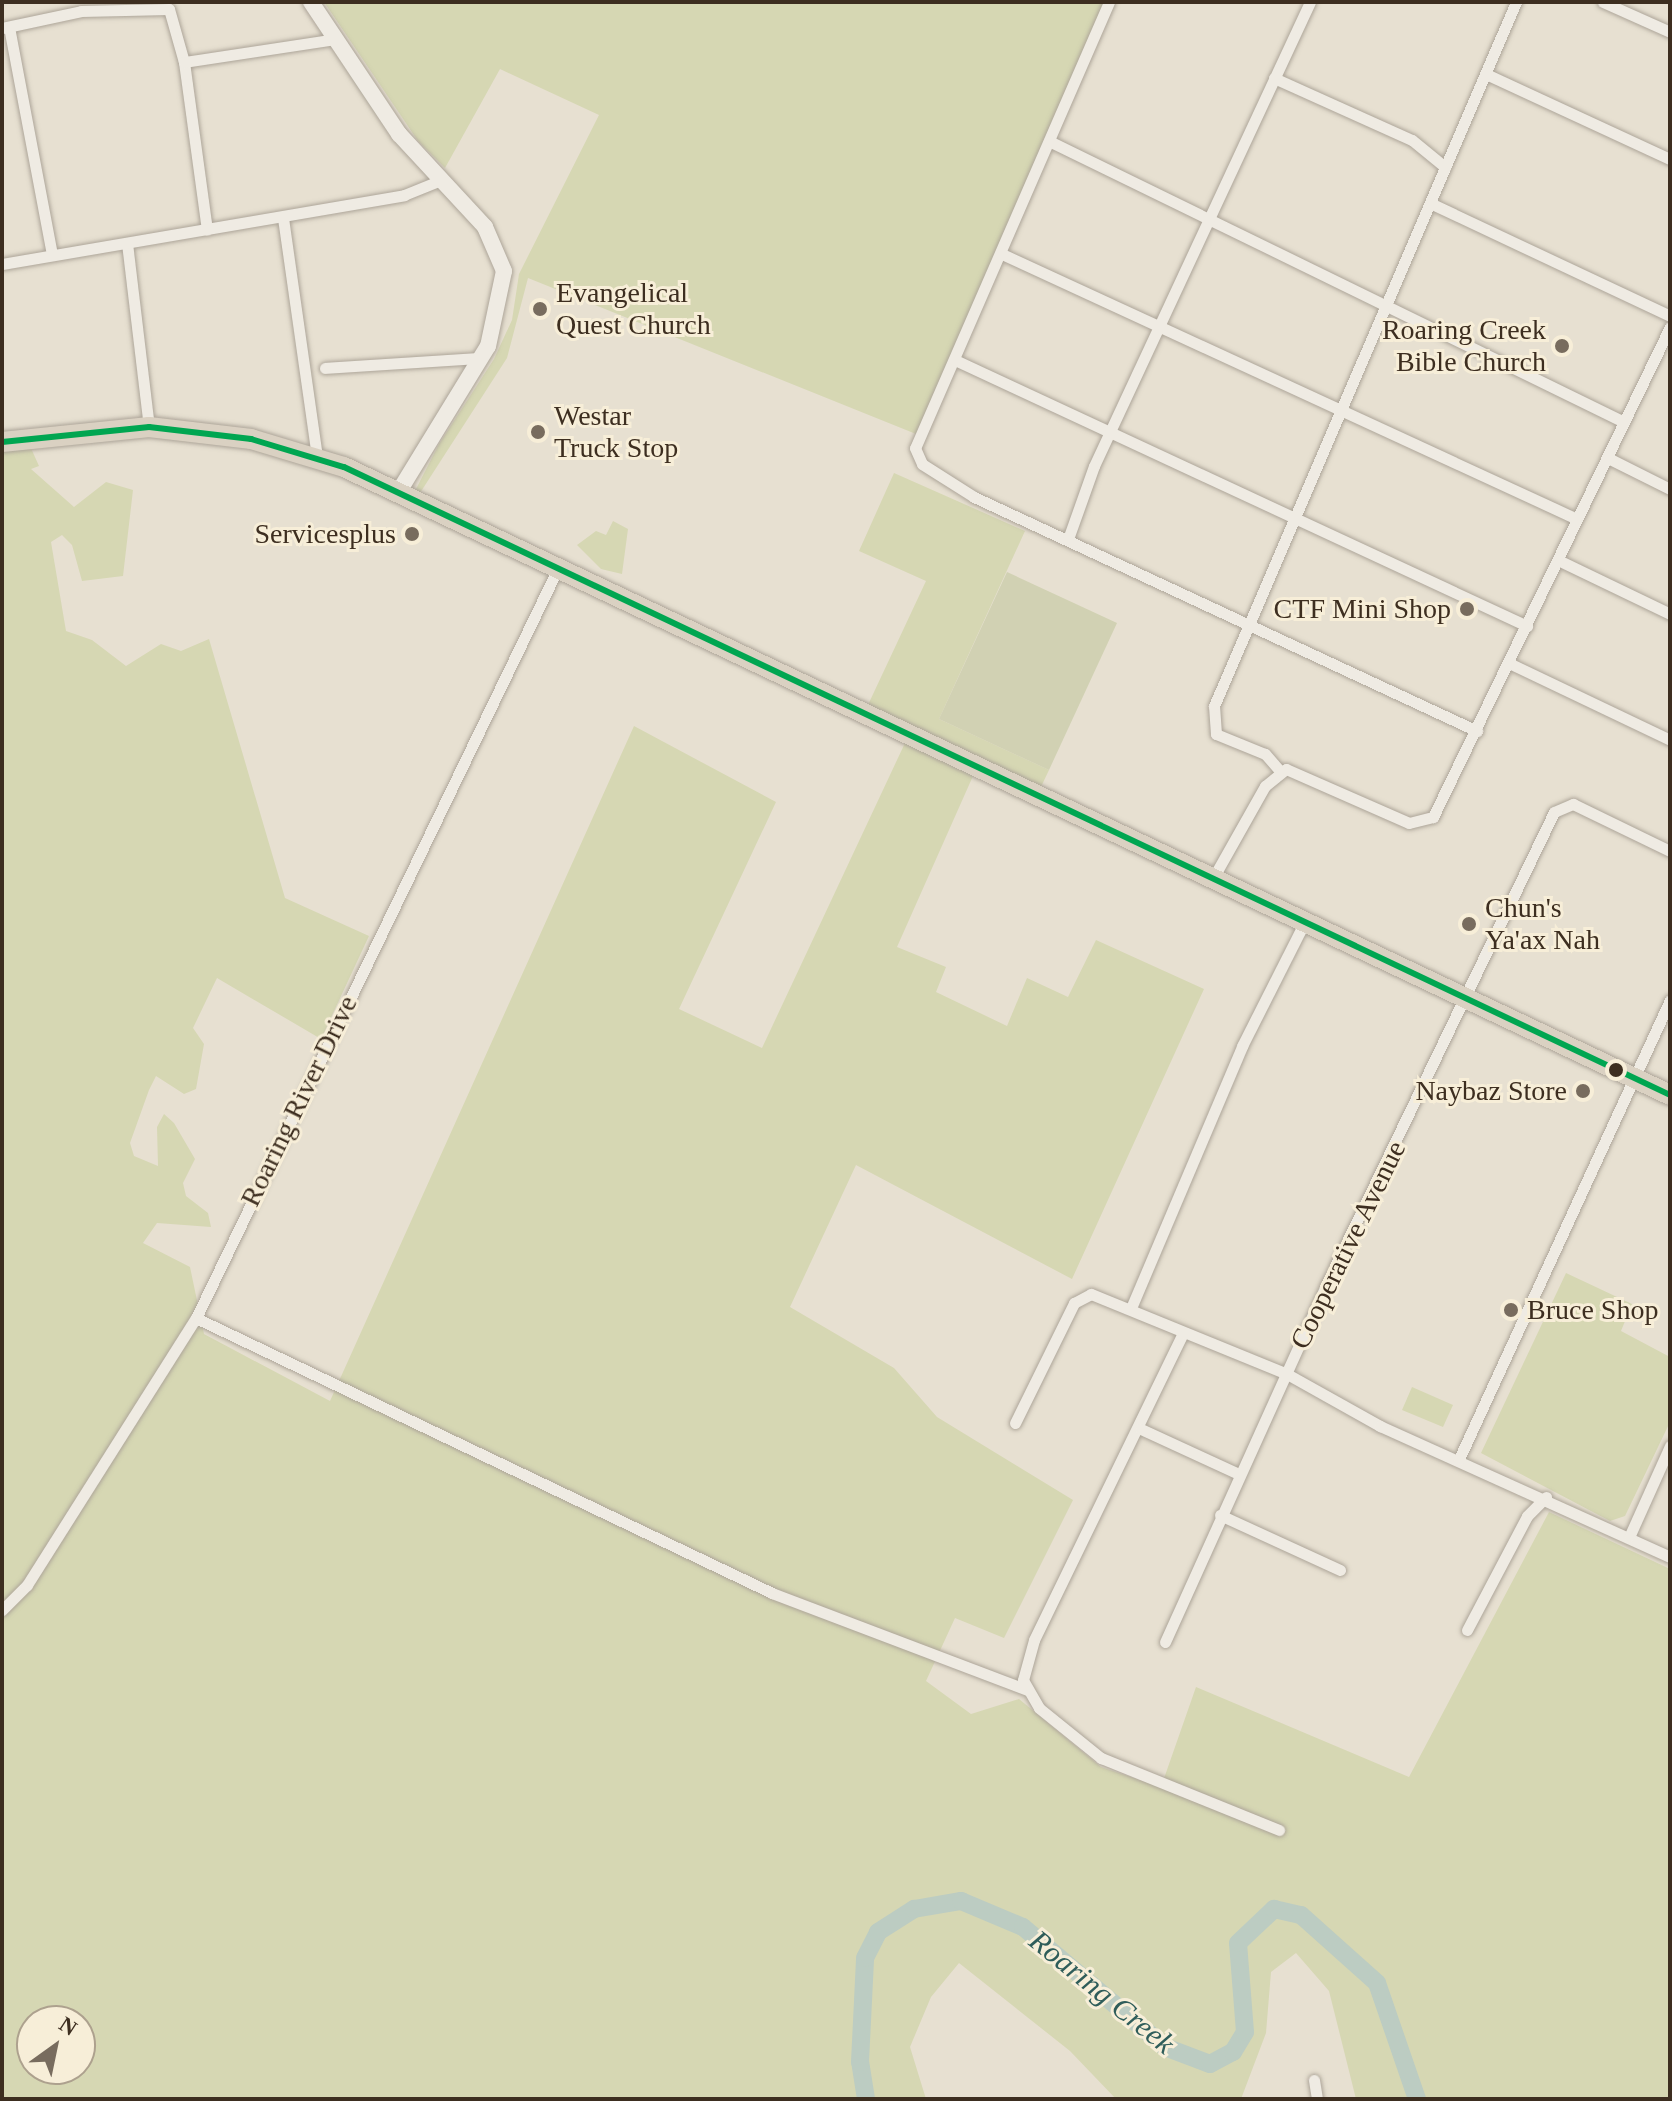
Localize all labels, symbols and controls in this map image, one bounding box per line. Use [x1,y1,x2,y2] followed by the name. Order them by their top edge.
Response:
[556,276,711,342] place label: Evangelical Quest Church
[531,300,549,318] marker: Evangelical Quest Church
[1382,313,1546,379] place label: Roaring Creek Bible Church
[1553,337,1571,355] marker: Roaring Creek Bible Church
[554,399,678,465] place label: Westar Truck Stop
[529,423,547,441] marker: Westar Truck Stop
[254,517,396,551] place label: Servicesplus
[403,525,421,543] marker: Servicesplus
[1274,592,1451,626] place label: CTF Mini Shop
[1458,600,1476,618] marker: CTF Mini Shop
[1485,891,1600,957] place label: Chun's Ya'ax Nah
[1460,915,1478,933] marker: Chun's Ya'ax Nah
[233,990,365,1212] street label: Roaring River Drive
[1608,1062,1624,1078] unlabelled marker
[1415,1074,1567,1108] place label: Naybaz Store
[1574,1082,1592,1100] marker: Naybaz Store
[1283,1135,1413,1355] street label: Cooperative Avenue
[1527,1293,1658,1327] place label: Bruce Shop
[1502,1301,1520,1319] marker: Bruce Shop
[1022,1923,1182,2061] water label: Roaring Creek
[16,2005,96,2085] north arrow
[55,2011,82,2041] text: N

